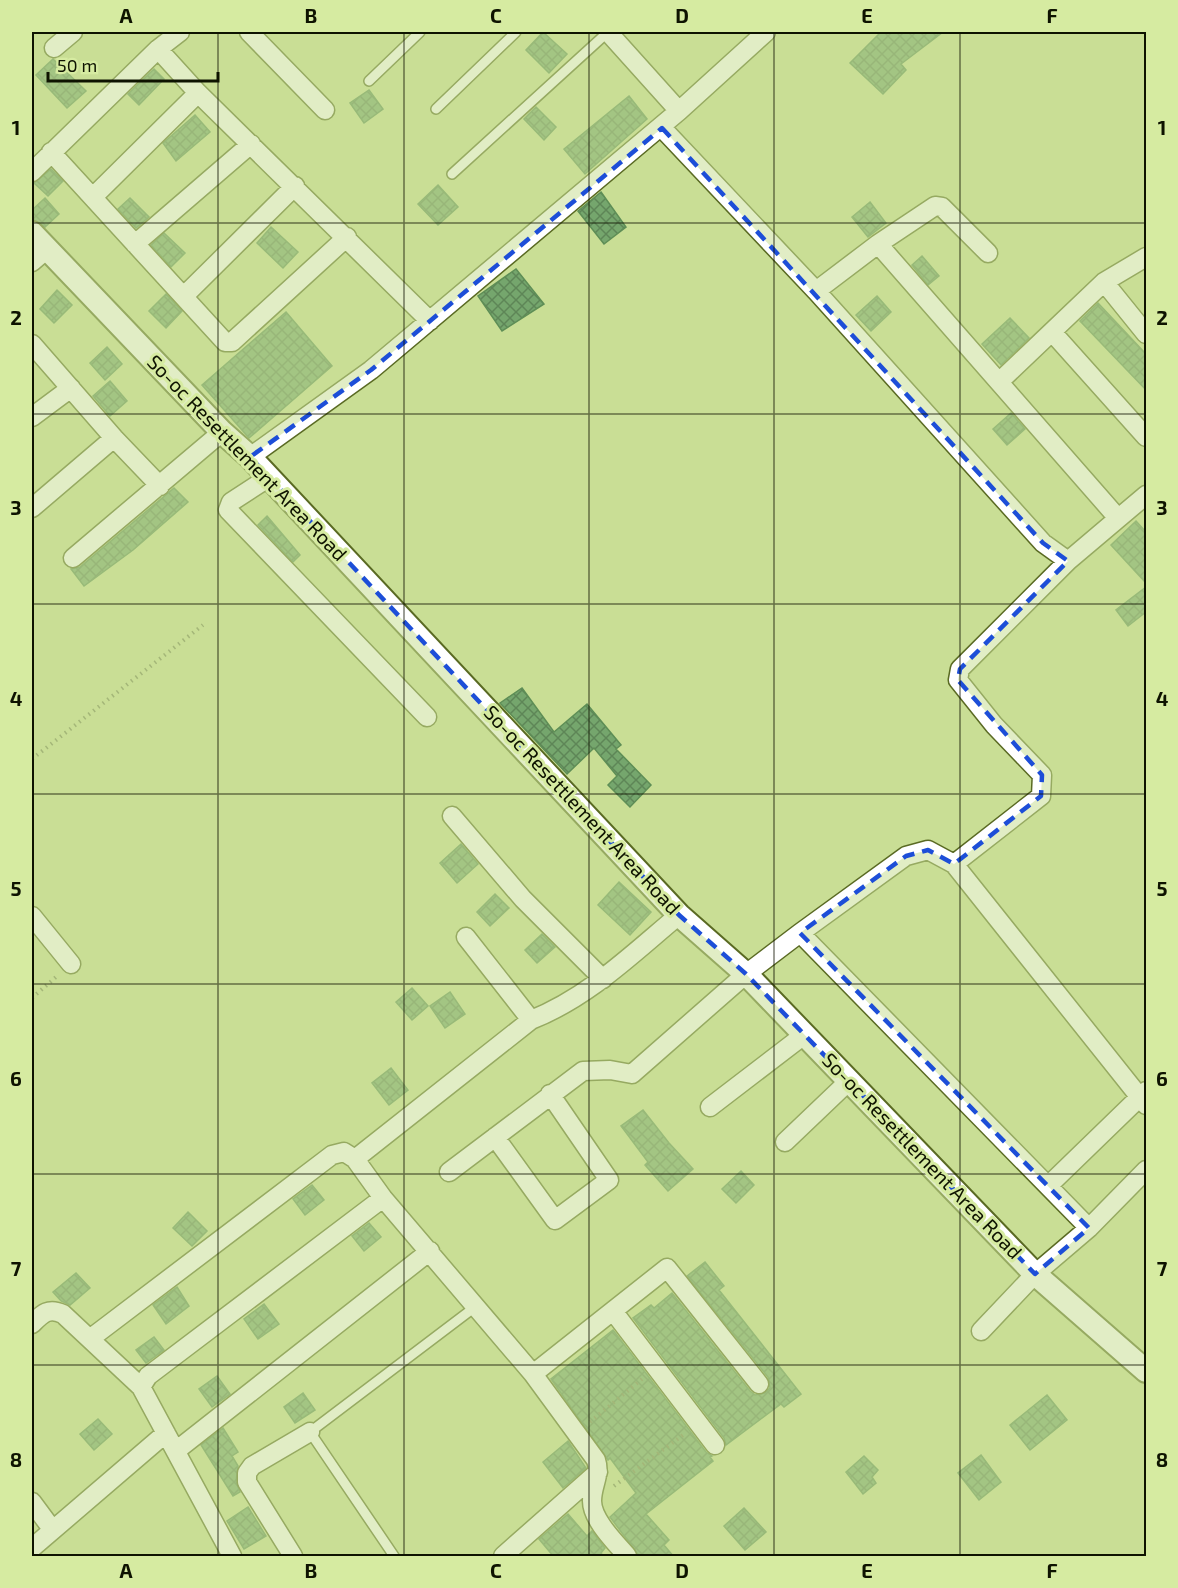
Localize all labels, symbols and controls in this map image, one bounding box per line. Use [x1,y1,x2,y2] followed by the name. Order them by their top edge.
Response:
[119,3,133,27] text: A
[305,3,317,27] text: B
[490,3,502,27] text: C
[675,3,689,27] text: D
[861,3,873,27] text: E
[1046,3,1058,27] text: F
[48,45,218,83] scale bar
[57,54,97,76] text: 50 m
[12,115,20,139] text: 1
[1158,115,1166,139] text: 1
[10,305,22,329] text: 2
[1156,305,1168,329] text: 2
[143,349,353,565] street label: So-oc Resettlement Area Road
[10,495,22,519] text: 3
[1156,495,1168,519] text: 3
[10,686,23,710] text: 4
[1156,686,1169,710] text: 4
[480,700,686,919] street label: So-oc Resettlement Area Road
[10,876,22,900] text: 5
[1156,876,1168,900] text: 5
[818,1047,1028,1263] street label: So-oc Resettlement Area Road
[10,1066,22,1090] text: 6
[1156,1066,1168,1090] text: 6
[11,1256,22,1280] text: 7
[1157,1256,1168,1280] text: 7
[10,1447,22,1471] text: 8
[1156,1447,1168,1471] text: 8
[119,1558,133,1582] text: A
[305,1558,317,1582] text: B
[490,1558,502,1582] text: C
[675,1558,689,1582] text: D
[861,1558,873,1582] text: E
[1046,1558,1058,1582] text: F

